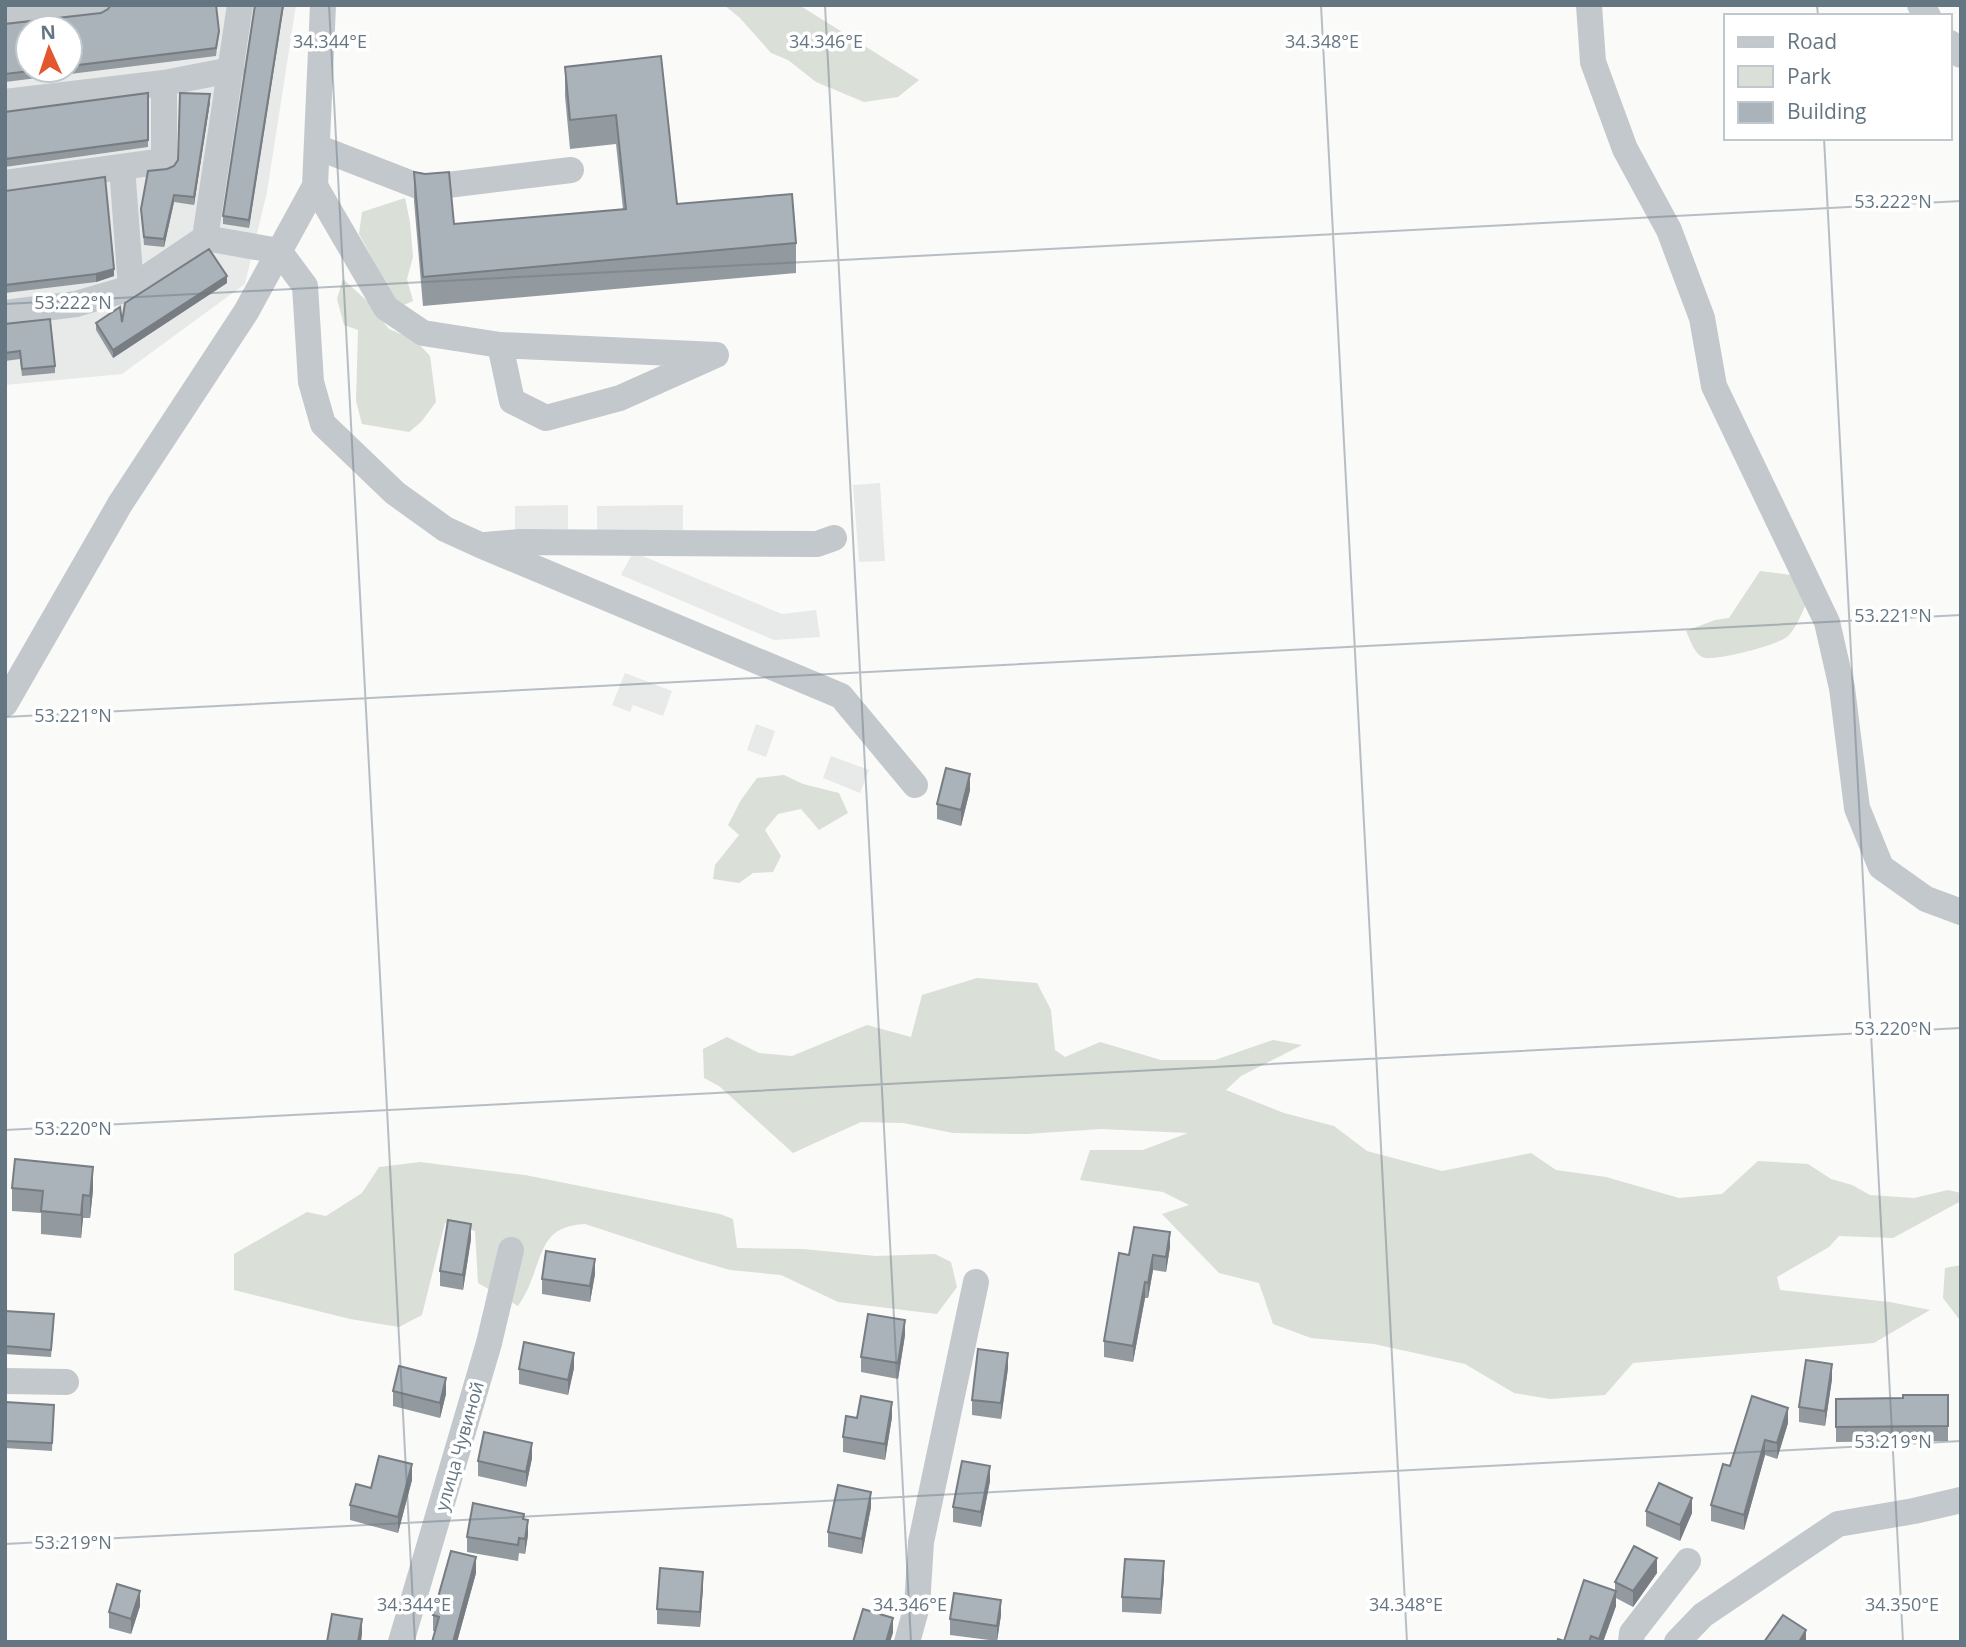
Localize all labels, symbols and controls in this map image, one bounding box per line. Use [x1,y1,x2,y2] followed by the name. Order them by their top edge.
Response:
[14,14,84,84] north arrow
[1724,14,1952,140] legend
[40,19,57,45] text: N
[1787,27,1837,55] text: Road
[293,29,367,53] text: 34.344°E
[789,29,863,53] text: 34.346°E
[1285,29,1359,53] text: 34.348°E
[1787,62,1831,90] text: Park
[1787,97,1866,125] text: Building
[1854,189,1932,213] text: 53.222°N
[34,290,112,314] text: 53.222°N
[1854,603,1932,627] text: 53.221°N
[34,703,112,727] text: 53.221°N
[1854,1016,1932,1040] text: 53.220°N
[34,1116,112,1140] text: 53.220°N
[429,1378,489,1514] street label: улица Чувиной
[1854,1429,1932,1453] text: 53.219°N
[34,1530,112,1554] text: 53.219°N
[377,1592,451,1616] text: 34.344°E
[873,1592,947,1616] text: 34.346°E
[1369,1592,1443,1616] text: 34.348°E
[1865,1592,1939,1616] text: 34.350°E

